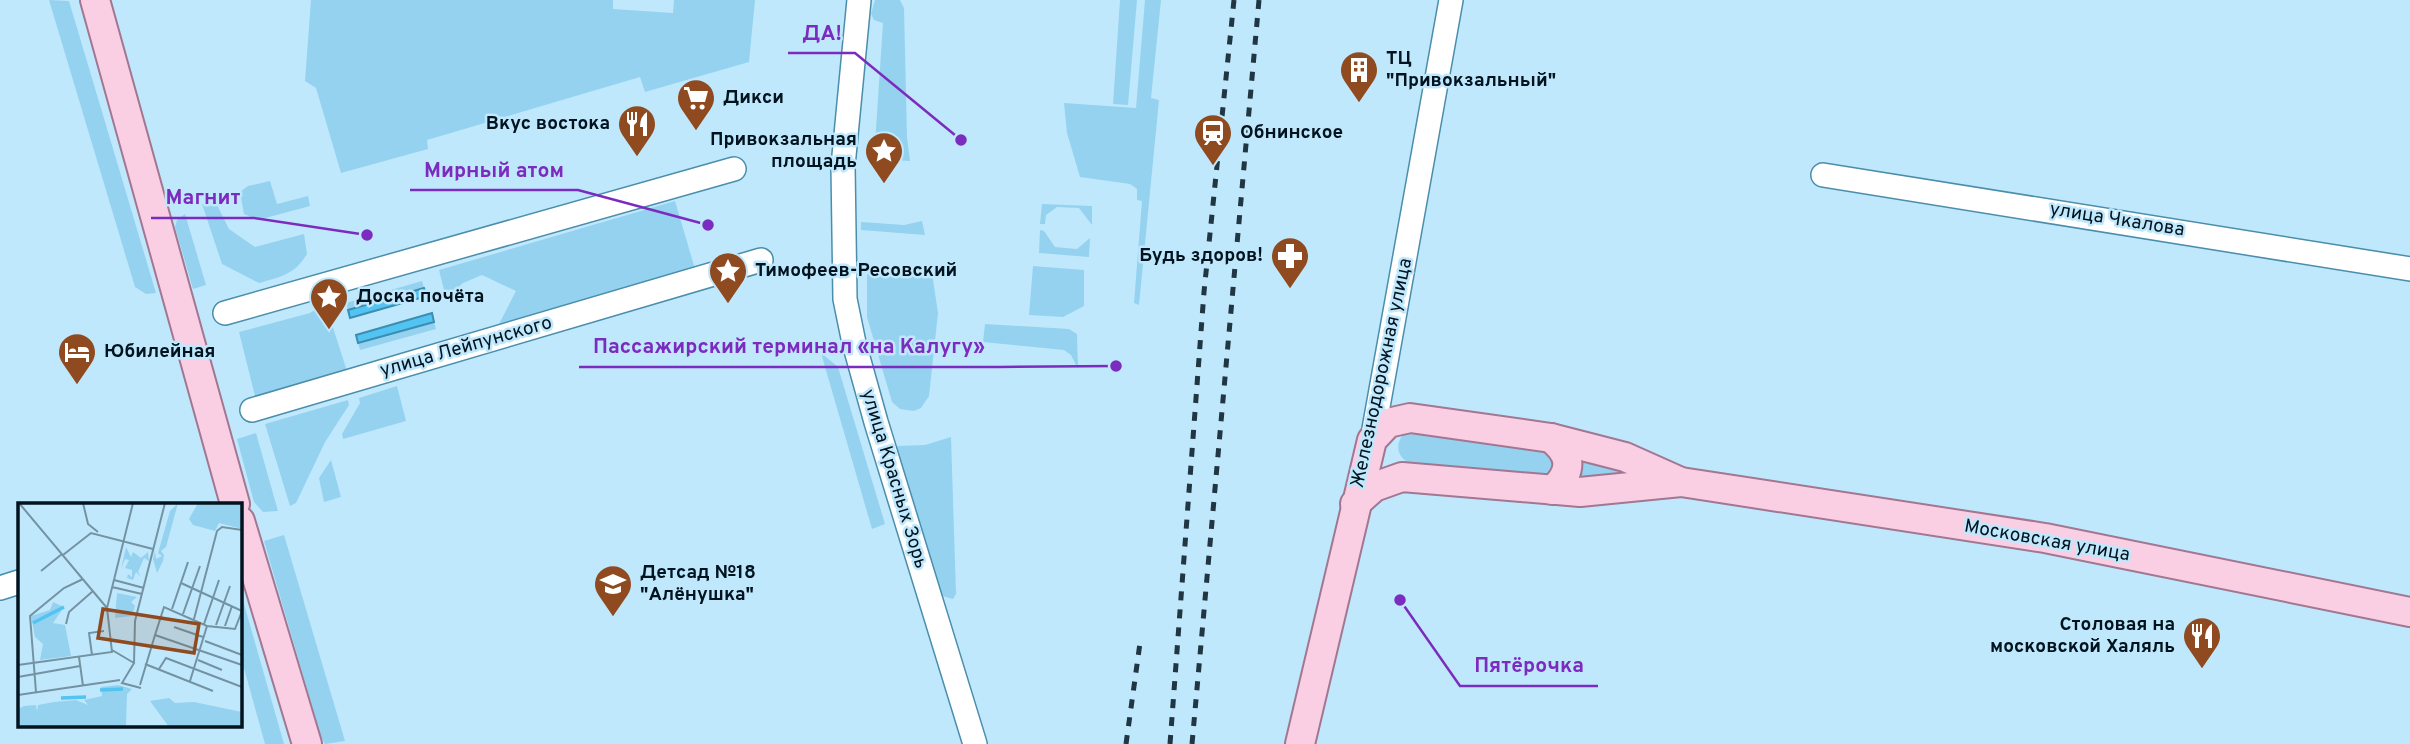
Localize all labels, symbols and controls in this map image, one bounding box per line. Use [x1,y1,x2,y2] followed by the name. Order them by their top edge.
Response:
[788,11,855,53] callout: ДА!
[802,21,842,48] text: ДА!
[1386,47,1556,93] place label: ТЦ "Привокзальный"
[1338,49,1380,104] building icon: ТЦ "Привокзальный"
[675,77,717,132] supermarket icon: Дикси
[723,86,784,110] place label: Дикси
[616,103,658,158] restaurant icon: Вкус востока
[486,112,610,136] place label: Вкус востока
[1192,112,1234,167] station icon: Обнинское
[1240,121,1343,145] place label: Обнинское
[710,128,857,174] place label: Привокзальная площадь
[863,130,905,185] place icon: Привокзальная площадь
[410,148,578,190] callout: Мирный атом
[424,158,564,185] text: Мирный атом
[151,176,254,218] callout: Магнит
[166,185,241,212] text: Магнит
[2048,197,2186,243] street label: улица Чкалова
[1269,235,1311,290] pharmacy icon: Будь здоров!
[1139,244,1263,268] place label: Будь здоров!
[707,250,749,305] place icon: Тимофеев-Ресовский
[1346,256,1418,490] street label: Железнодорожная улица
[755,259,957,283] place label: Тимофеев-Ресовский
[308,276,350,331] place icon: Доска почёта
[356,285,484,309] place label: Доска почёта
[377,311,555,383] street label: улица Лейпунского
[579,325,999,367] callout: Пассажирский терминал «на Калугу»
[56,331,98,386] hotel icon: Юбилейная
[593,334,985,361] text: Пассажирский терминал «на Калугу»
[104,340,215,364] place label: Юбилейная
[855,386,933,572] street label: улица Красных Зорь
[18,503,242,726] inset map
[1962,515,2132,567] street label: Московская улица
[640,561,756,607] place label: Детсад №18 "Алёнушка"
[592,563,634,618] school or university icon: Детсад №18 "Алёнушка"
[1990,613,2175,659] place label: Столовая на московской Халяль
[2181,615,2223,670] restaurant icon: Столовая на московской Халяль
[1460,644,1598,686] callout: Пятёрочка
[1474,653,1584,680] text: Пятёрочка

